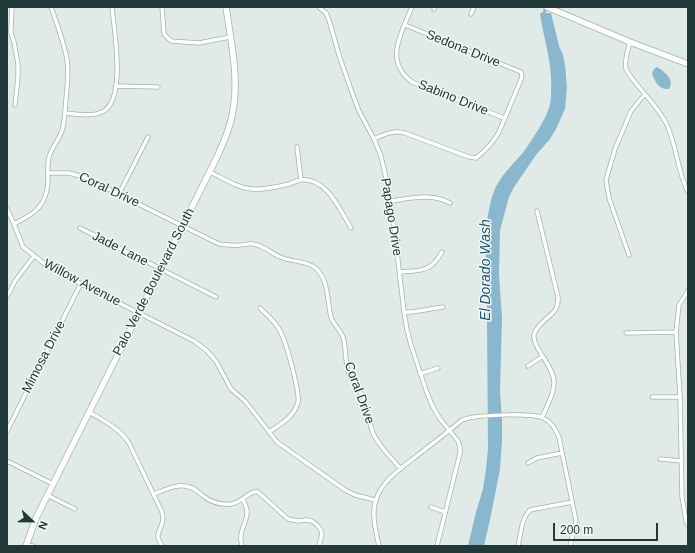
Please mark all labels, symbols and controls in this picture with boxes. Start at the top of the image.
street label: Sedona Drive [424,27,502,71]
street label: Sabino Drive [416,77,490,119]
street label: Coral Drive [76,169,142,211]
street label: Papago Drive [377,177,405,257]
street label: Palo Verde Boulevard South [110,206,198,358]
water label: El Dorado Wash [478,219,494,321]
street label: Jade Lane [89,228,151,270]
street label: Willow Avenue [41,256,123,310]
street label: Mimosa Drive [19,318,69,396]
street label: Coral Drive [341,360,377,426]
north arrow [12,501,52,541]
scale bar [555,515,660,541]
text: N [36,520,50,531]
text: 200 m [560,523,593,537]

